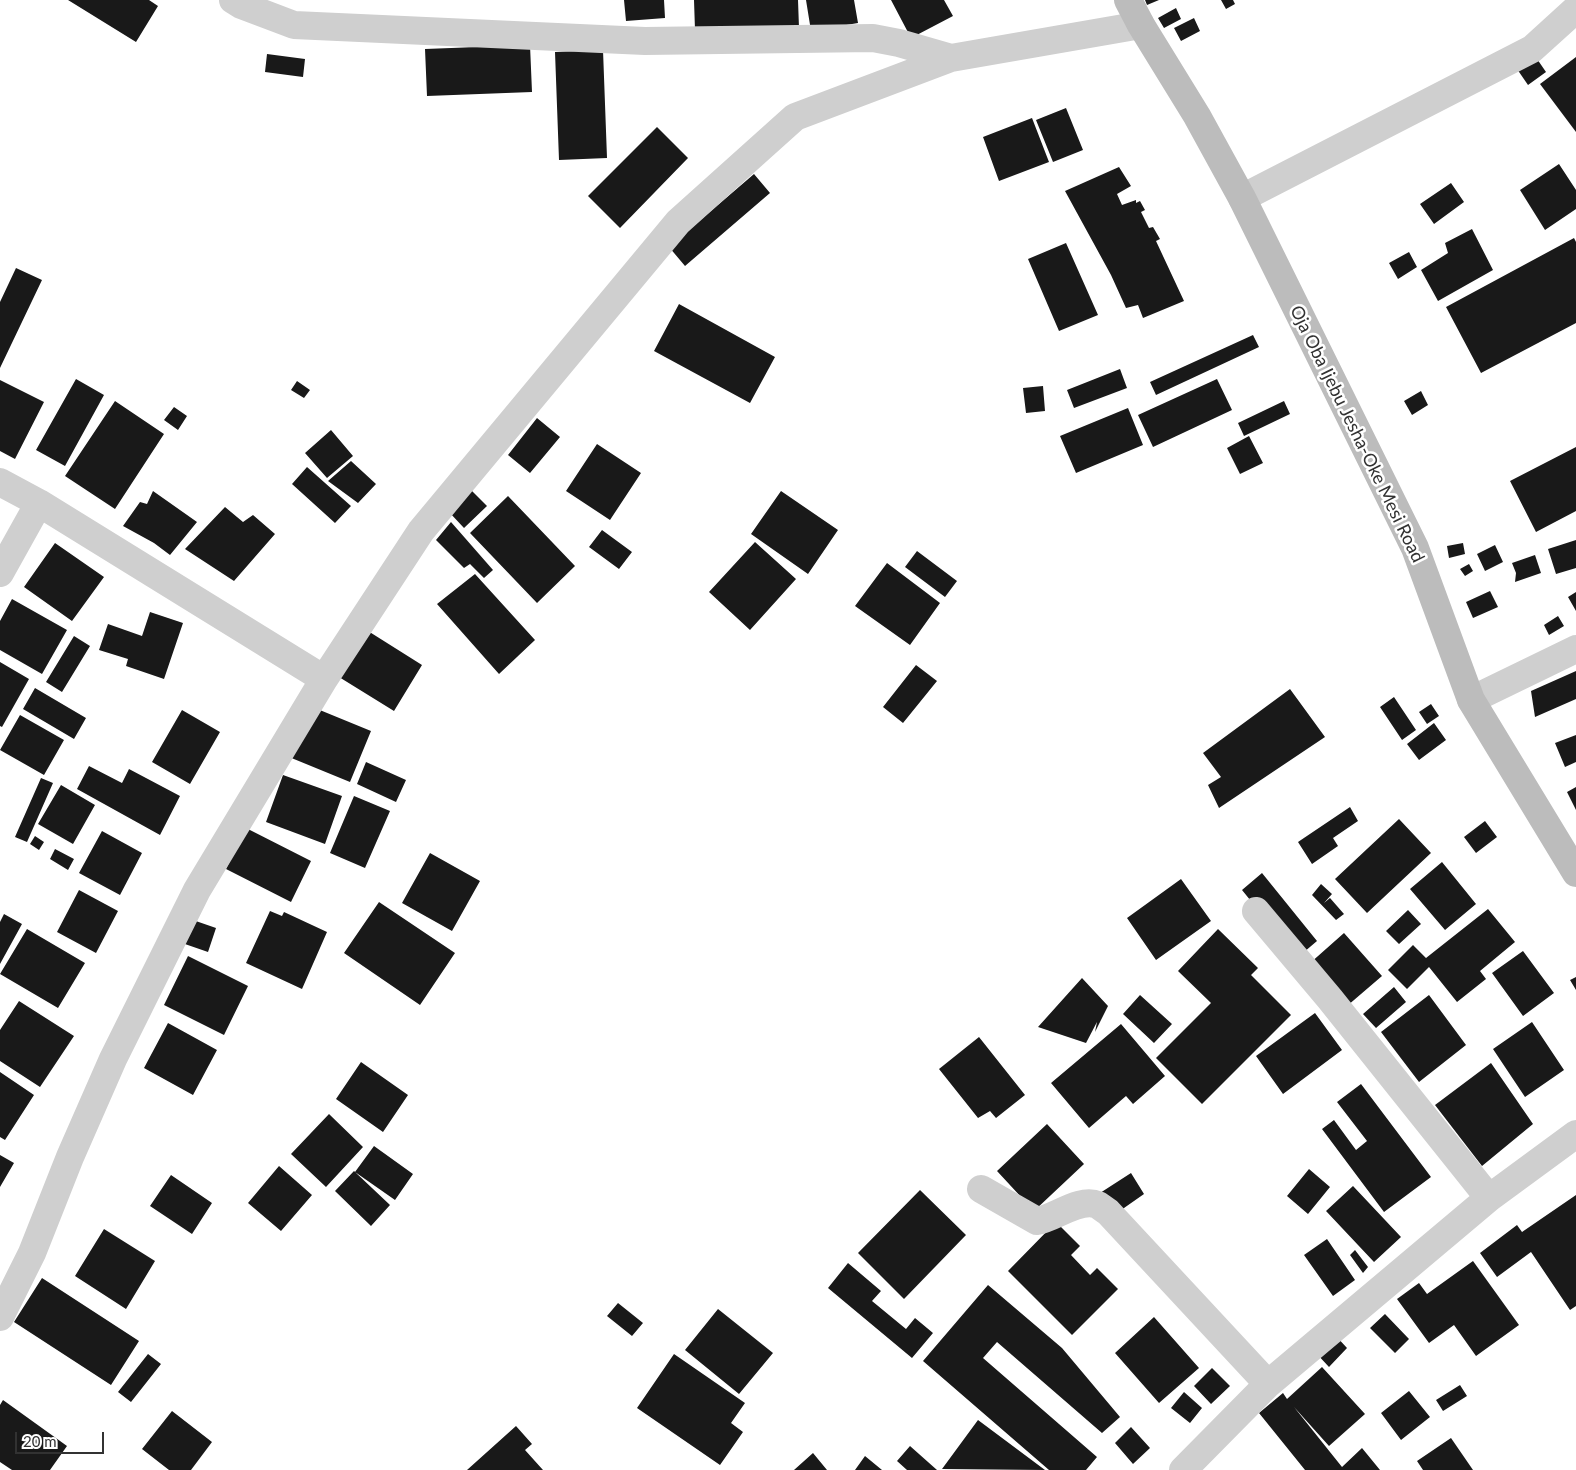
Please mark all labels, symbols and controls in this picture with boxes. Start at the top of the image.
street label: Oja Oba Ijebu Jesha-Oke Mesi Road [1285,302,1429,566]
scale bar [18,1422,106,1454]
text: 20 m [23,1432,57,1450]

